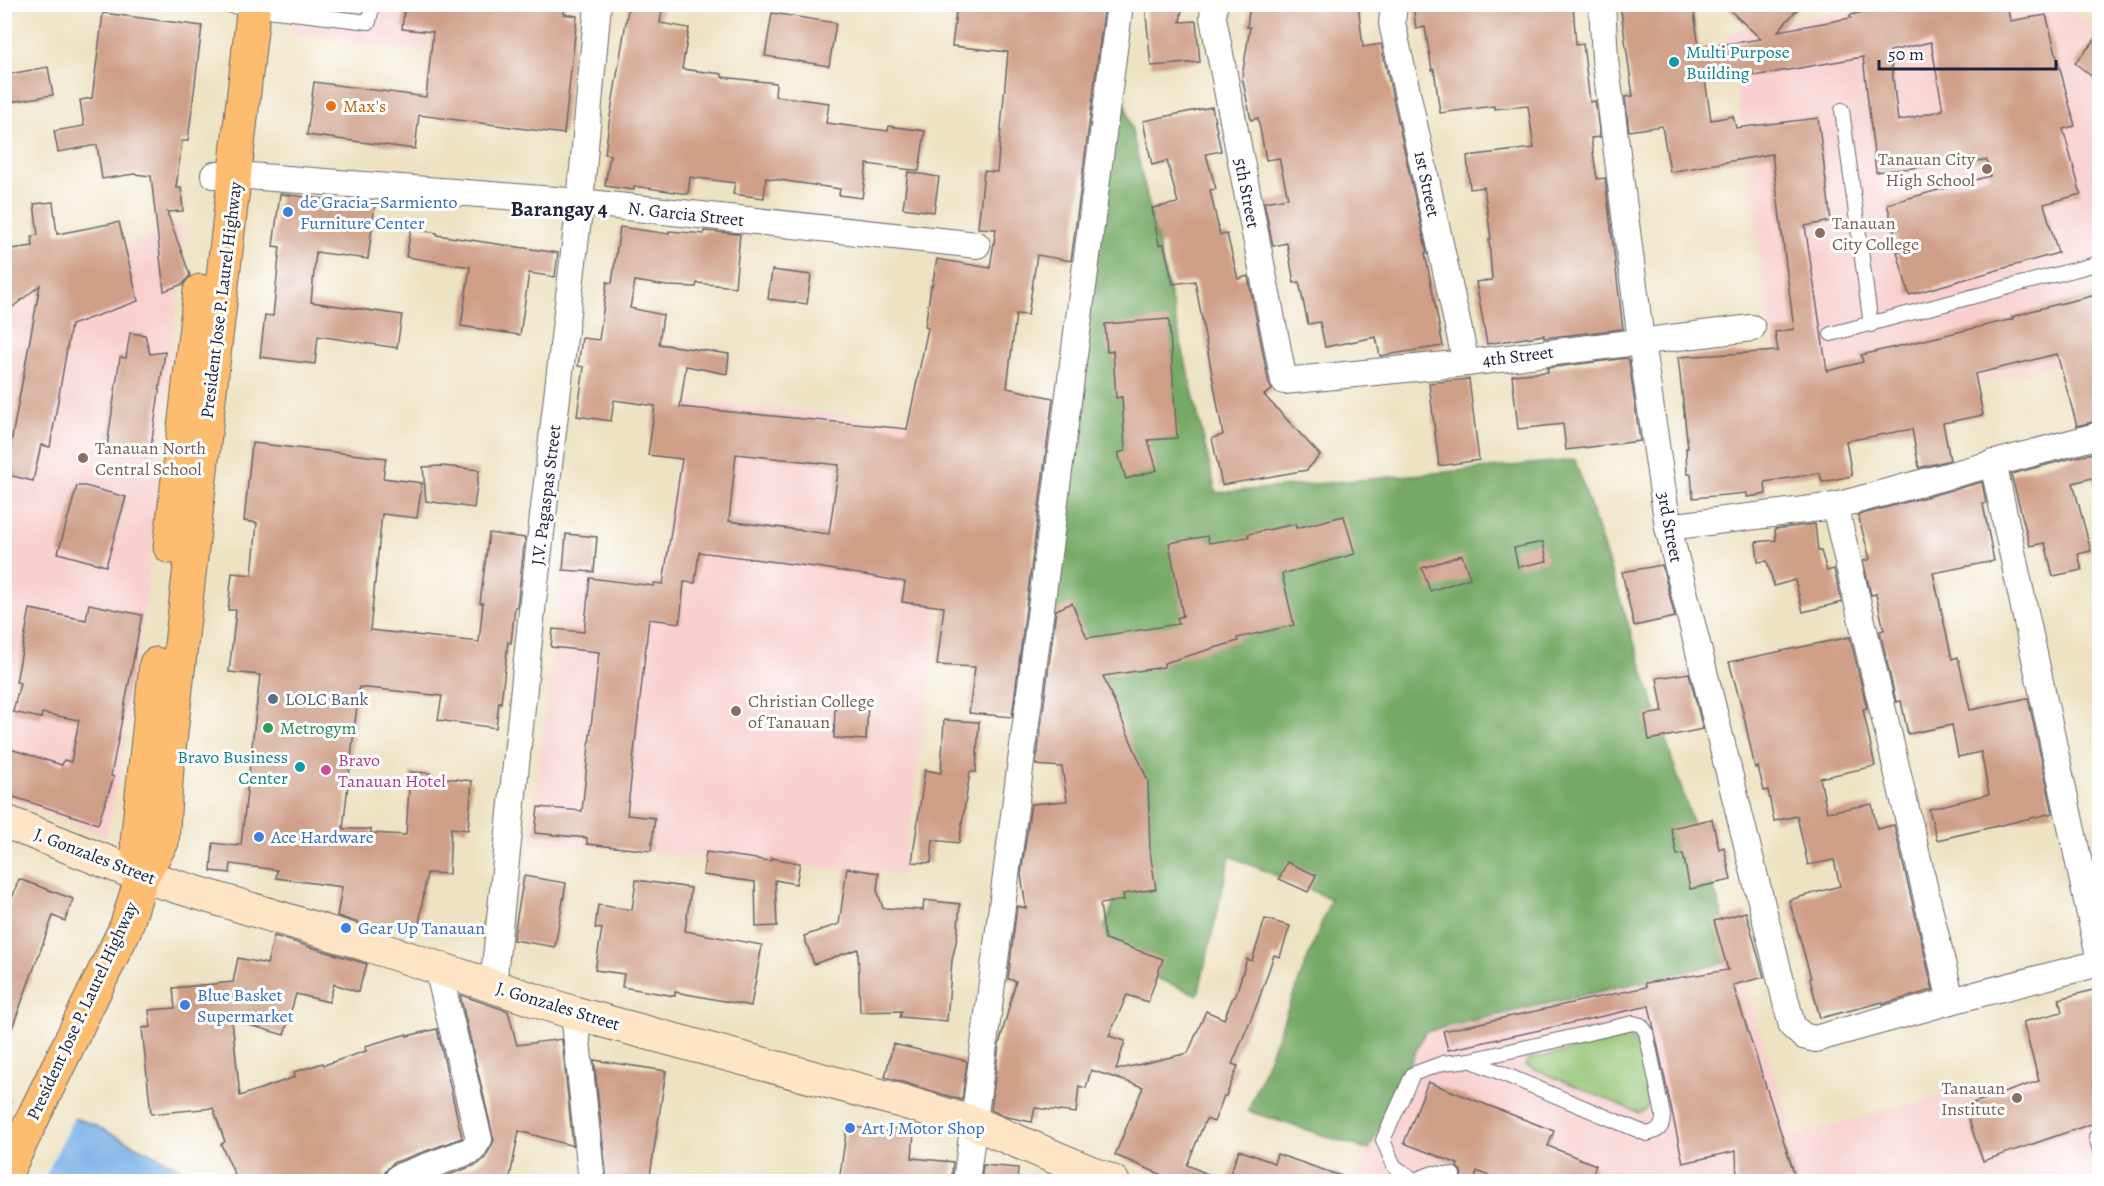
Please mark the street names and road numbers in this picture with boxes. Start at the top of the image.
street label: 1st Street [1408,149,1446,219]
street label: 5th Street [1228,156,1266,230]
street label: President Jose P. Laurel Highway [195,179,248,420]
street label: N. Garcia Street [627,196,745,232]
street label: 4th Street [1481,340,1555,372]
street label: J.V. Pagaspas Street [525,423,567,567]
street label: 3rd Street [1651,490,1689,565]
street label: J. Gonzales Street [31,822,159,890]
street label: President Jose P. Laurel Highway [21,897,144,1124]
street label: J. Gonzales Street [493,976,623,1036]

